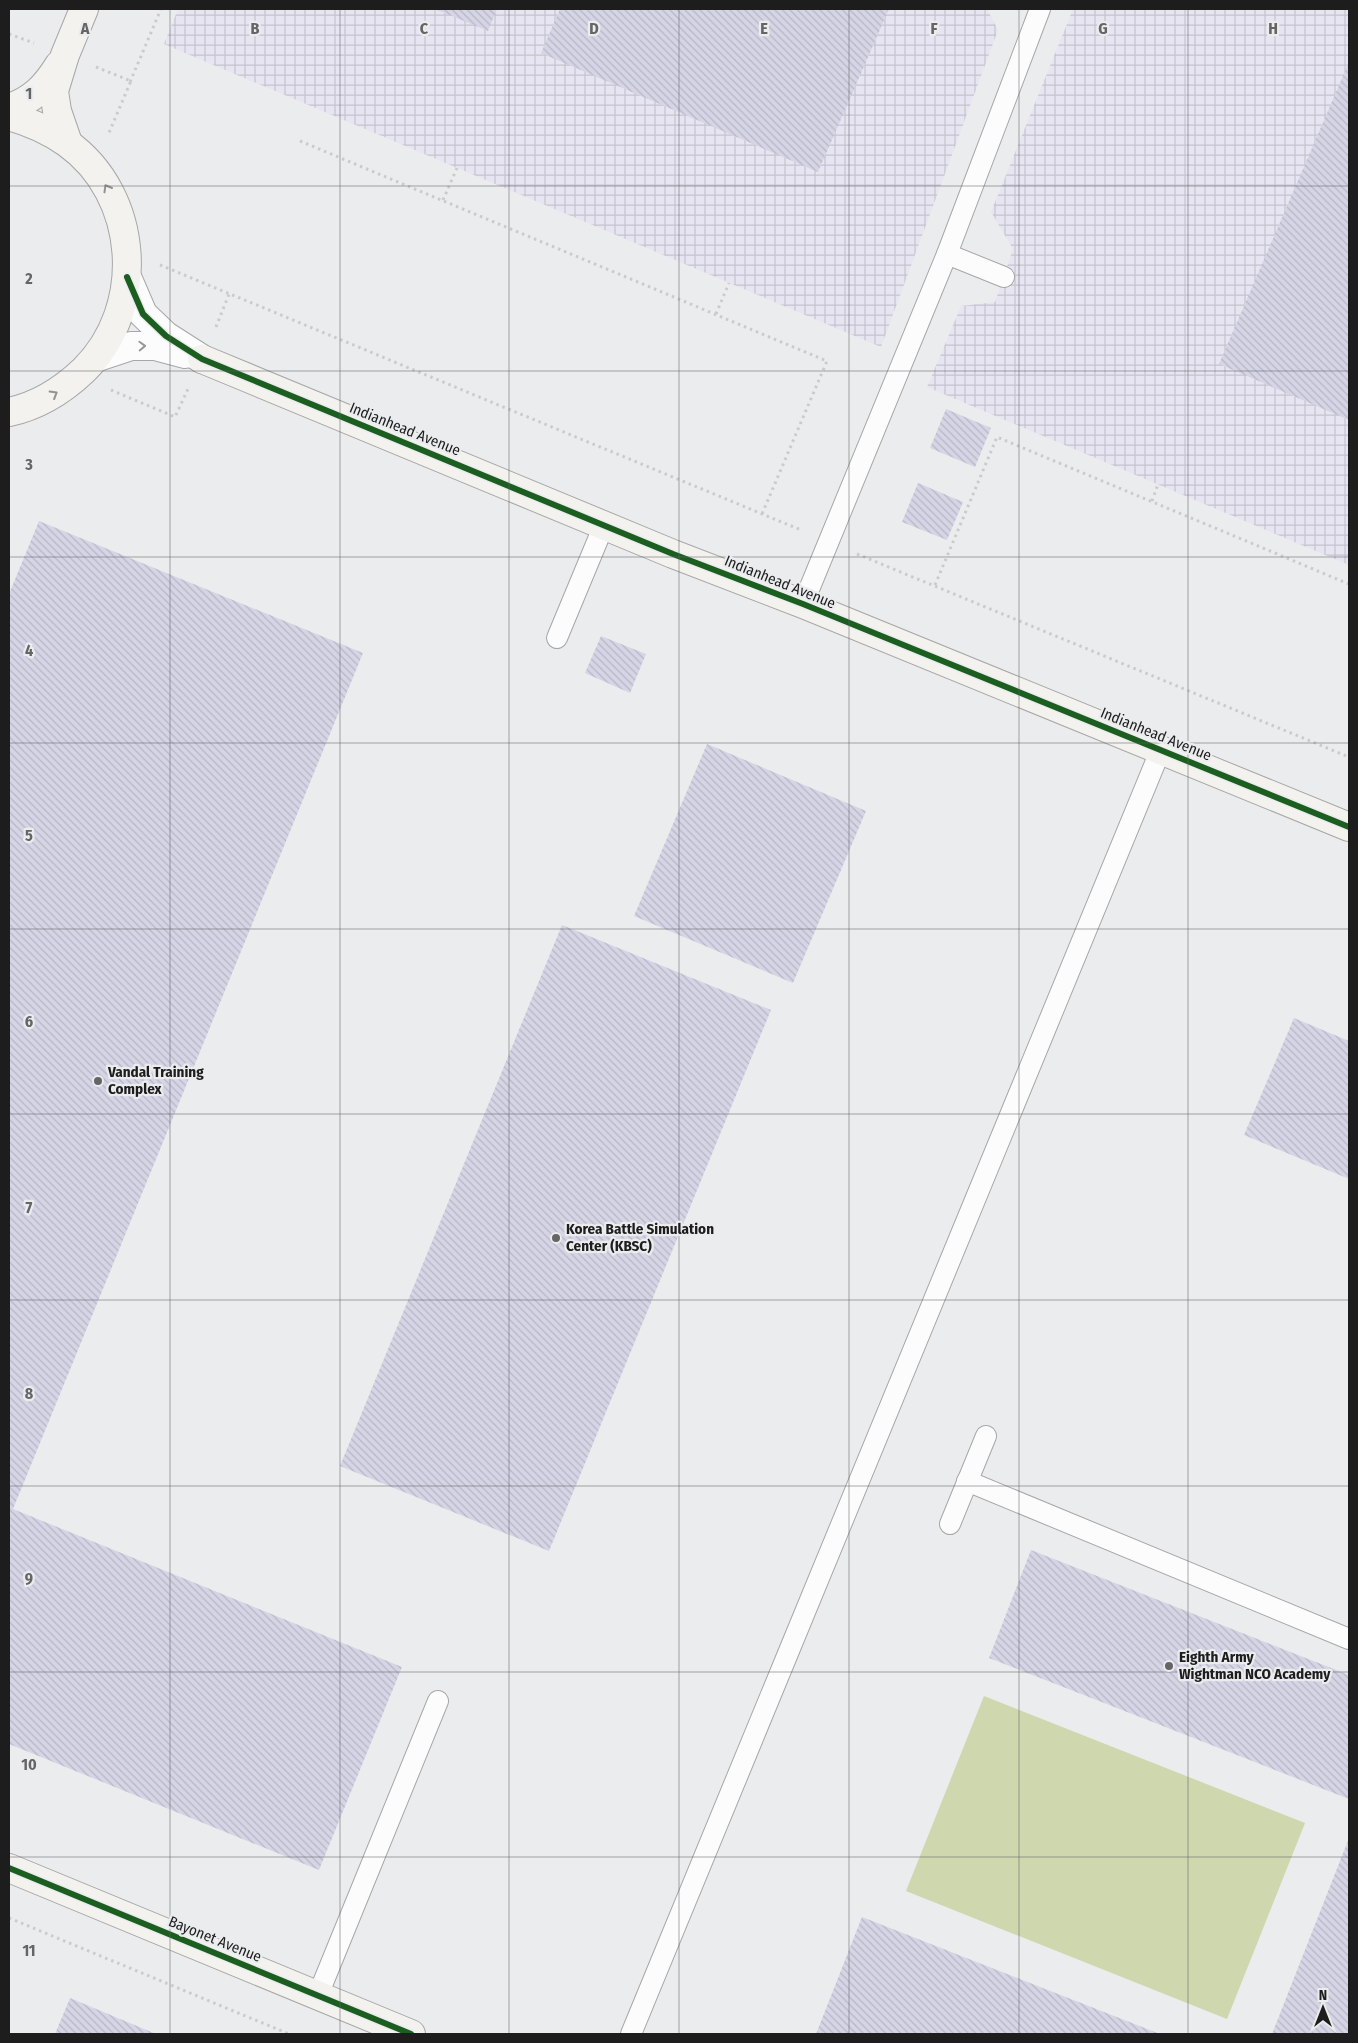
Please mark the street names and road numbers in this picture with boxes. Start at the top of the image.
street label: Indianhead Avenue [347,399,463,459]
street label: Indianhead Avenue [722,552,838,612]
street label: Indianhead Avenue [1098,704,1214,764]
street label: Bayonet Avenue [166,1912,264,1966]

